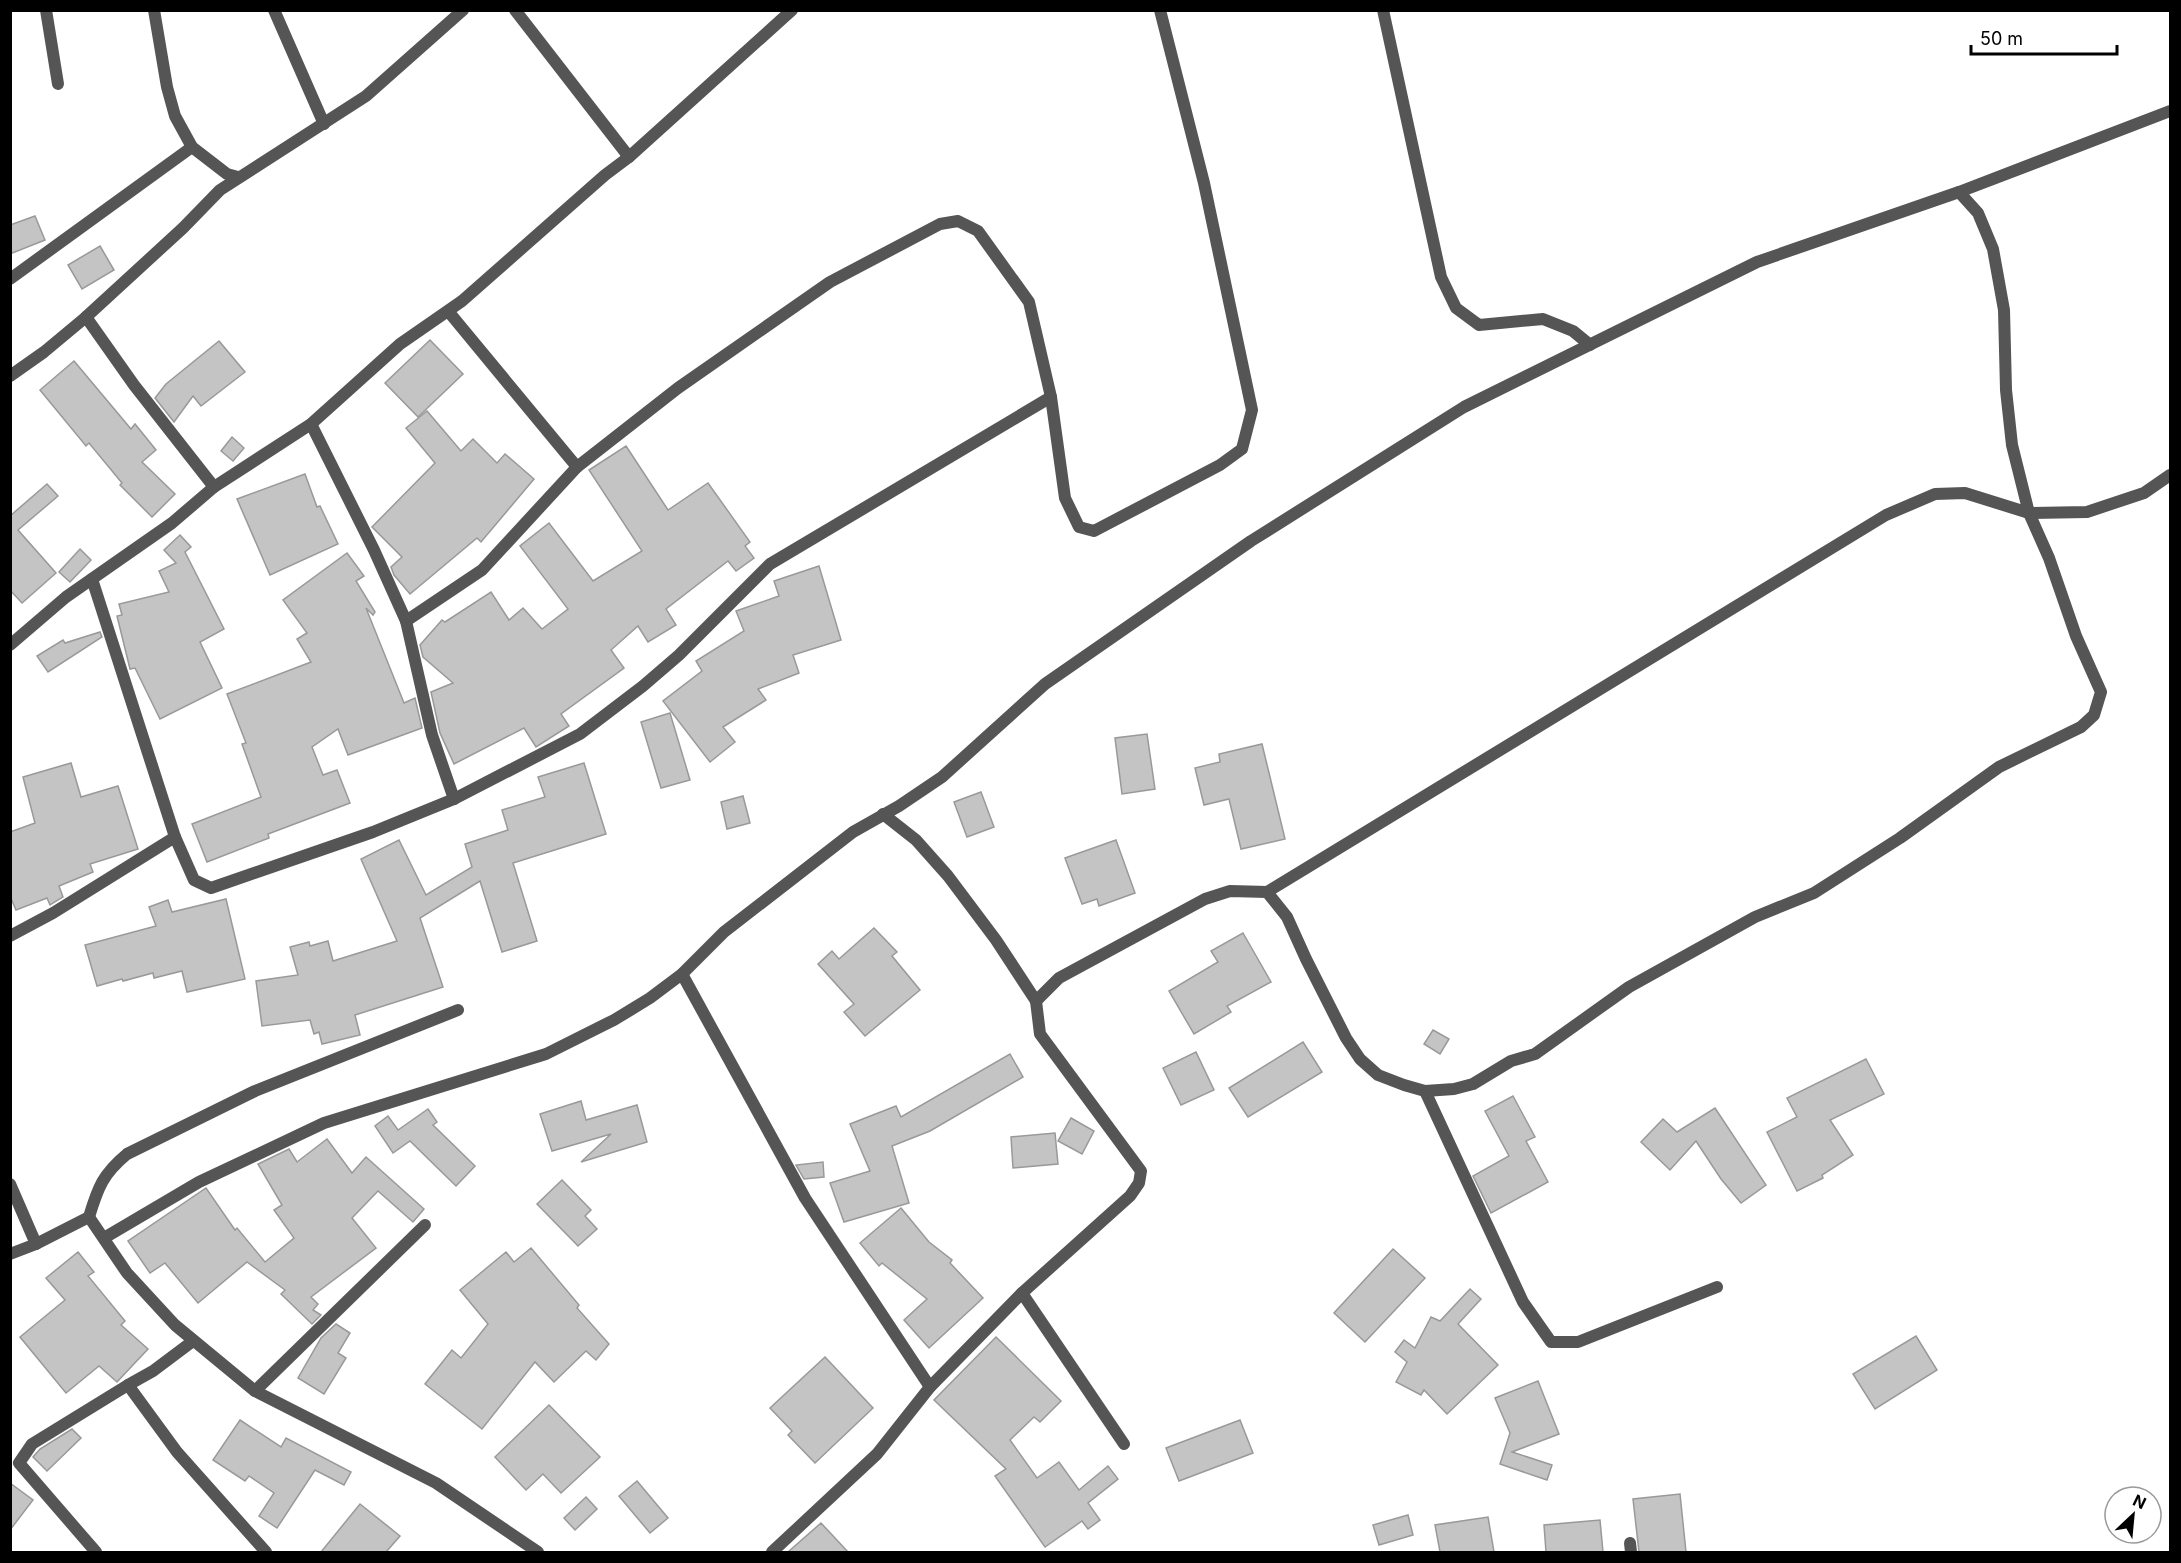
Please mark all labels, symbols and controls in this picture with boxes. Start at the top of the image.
scale bar [1971,18,2116,56]
text: 50 m [1980,28,2023,49]
north arrow [2103,1485,2163,1545]
text: N [2130,1490,2149,1513]

